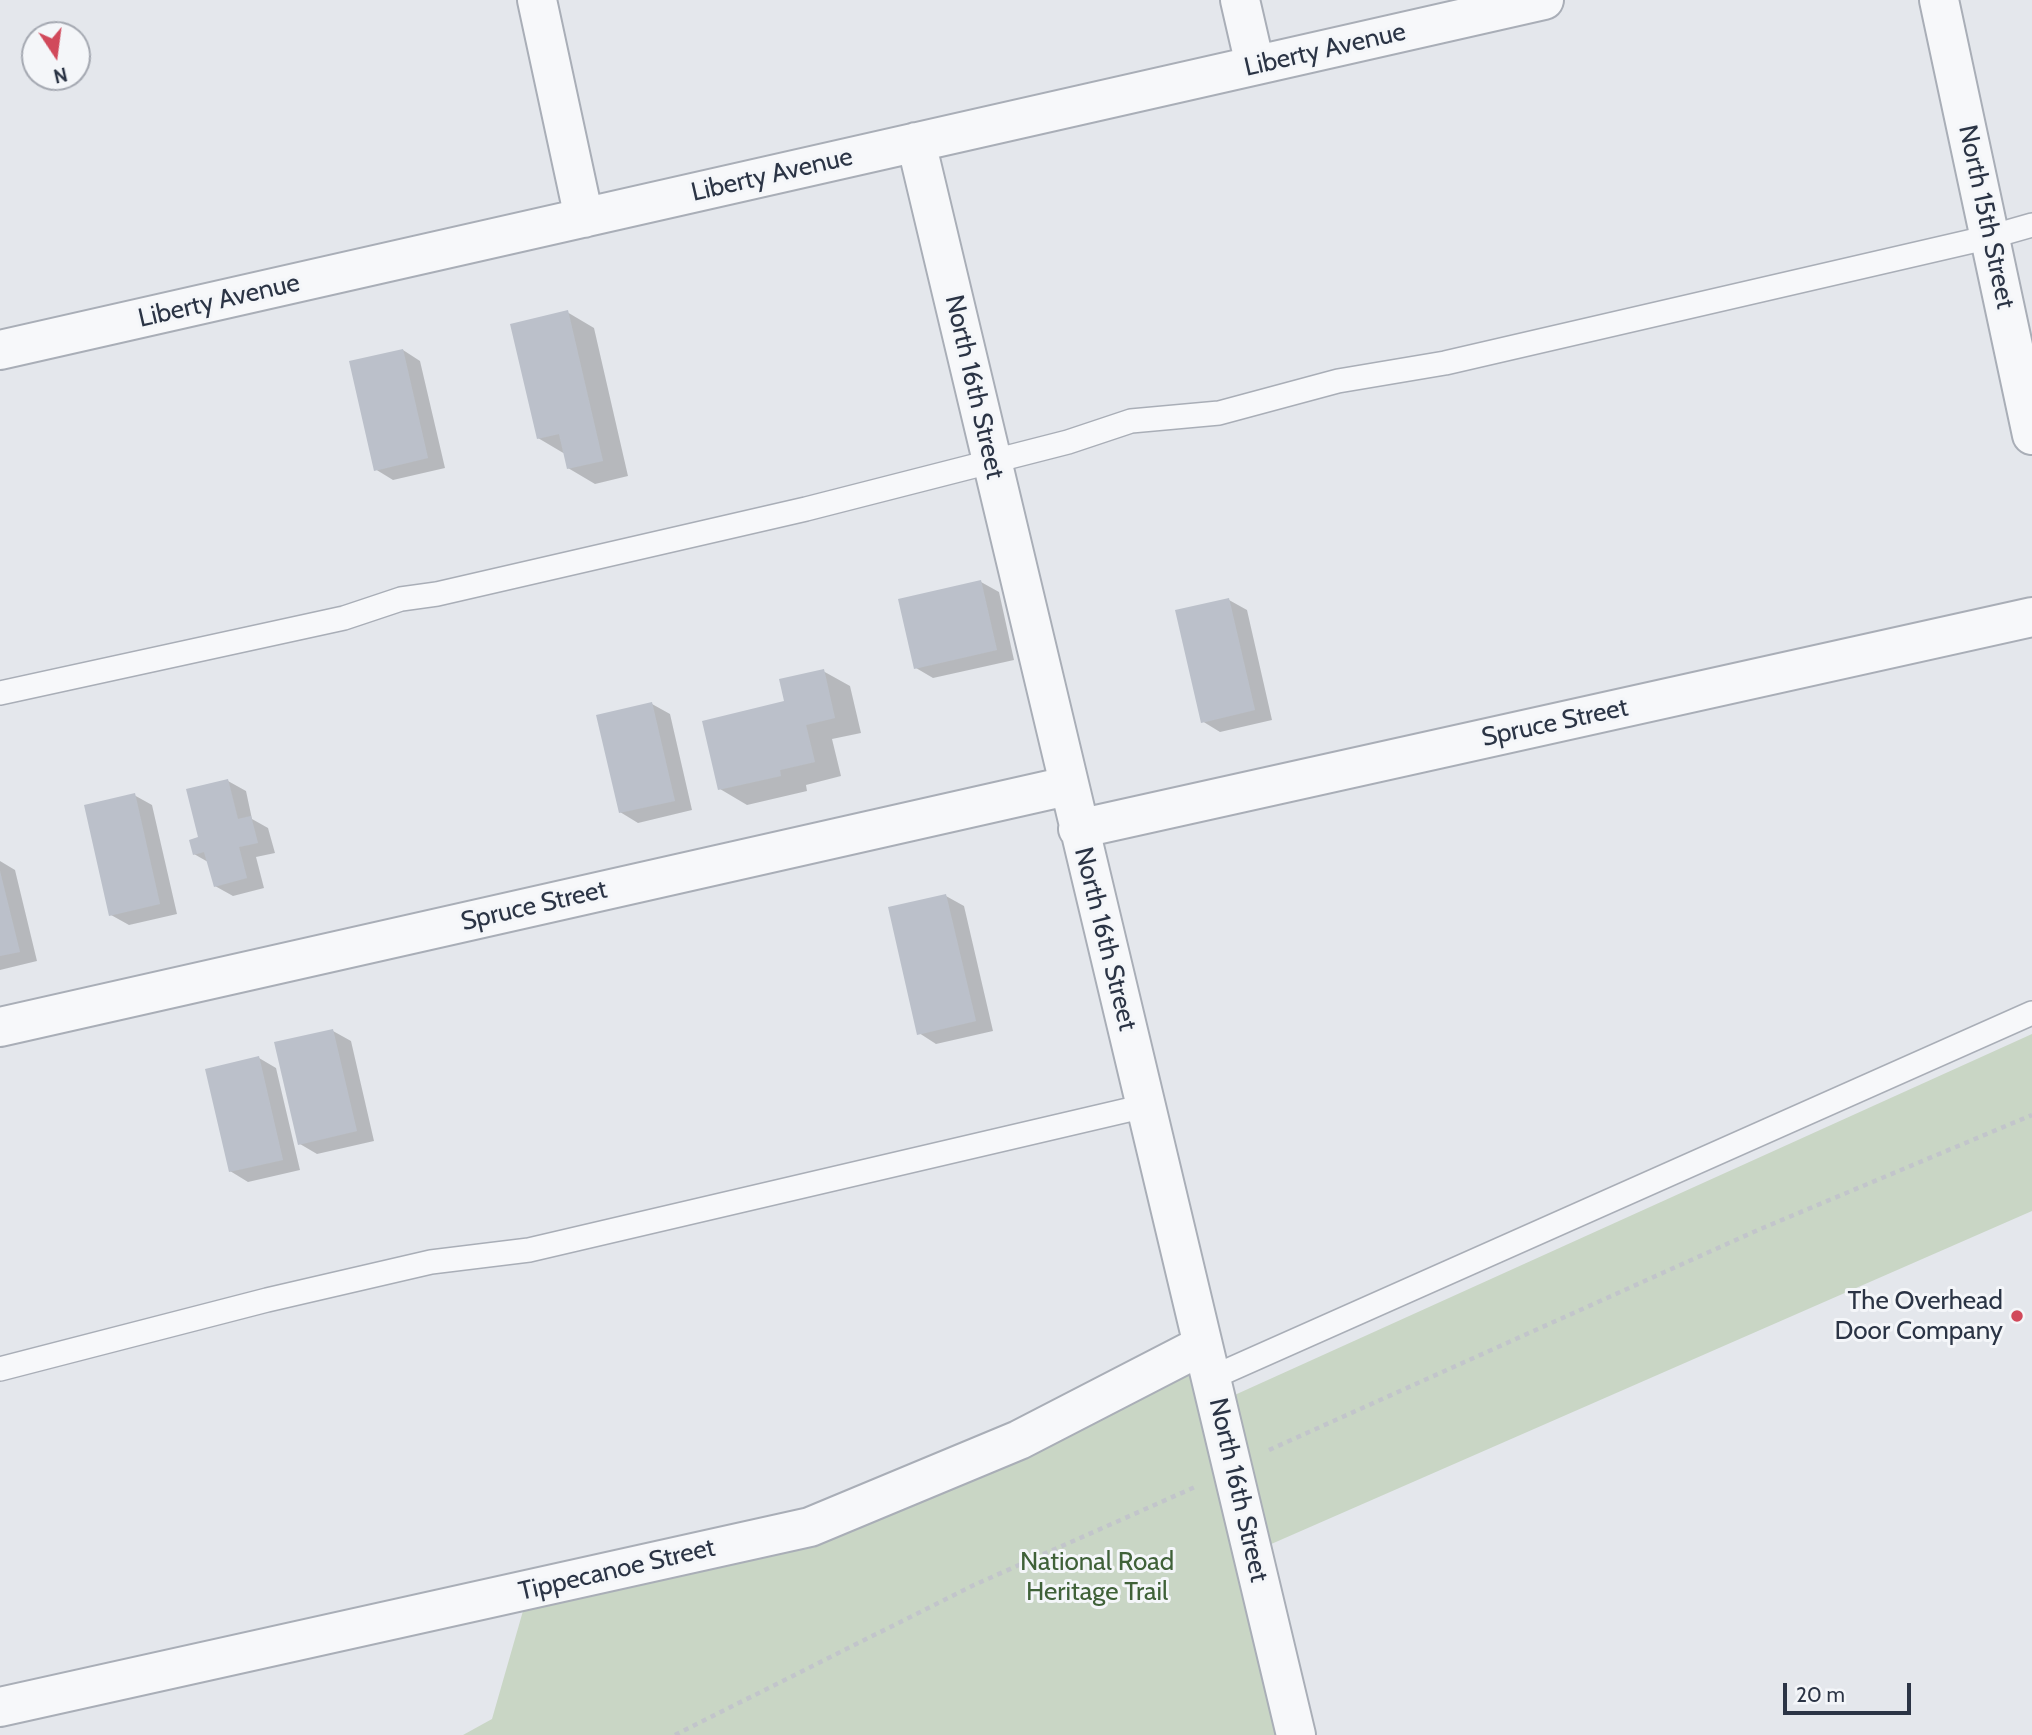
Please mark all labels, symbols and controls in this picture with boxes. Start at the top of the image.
street label: Liberty Avenue [1241,16,1409,84]
north arrow [21,21,91,91]
text: N [51,62,70,88]
street label: North 15th Street [1951,122,2021,312]
street label: Liberty Avenue [688,141,856,209]
street label: Liberty Avenue [135,267,303,335]
street label: North 16th Street [938,292,1010,482]
street label: Spruce Street [1479,692,1631,754]
street label: North 16th Street [1067,844,1143,1034]
street label: Spruce Street [458,874,610,938]
place label: The Overhead Door Company [1835,1285,2003,1346]
marker: The Overhead Door Company [2009,1308,2025,1324]
street label: North 16th Street [1202,1395,1274,1585]
street label: Tippecanoe Street [516,1532,718,1608]
park label: National Road Heritage Trail [1020,1546,1174,1608]
scale bar [1787,1668,1915,1712]
text: 20 m [1796,1682,1845,1707]

